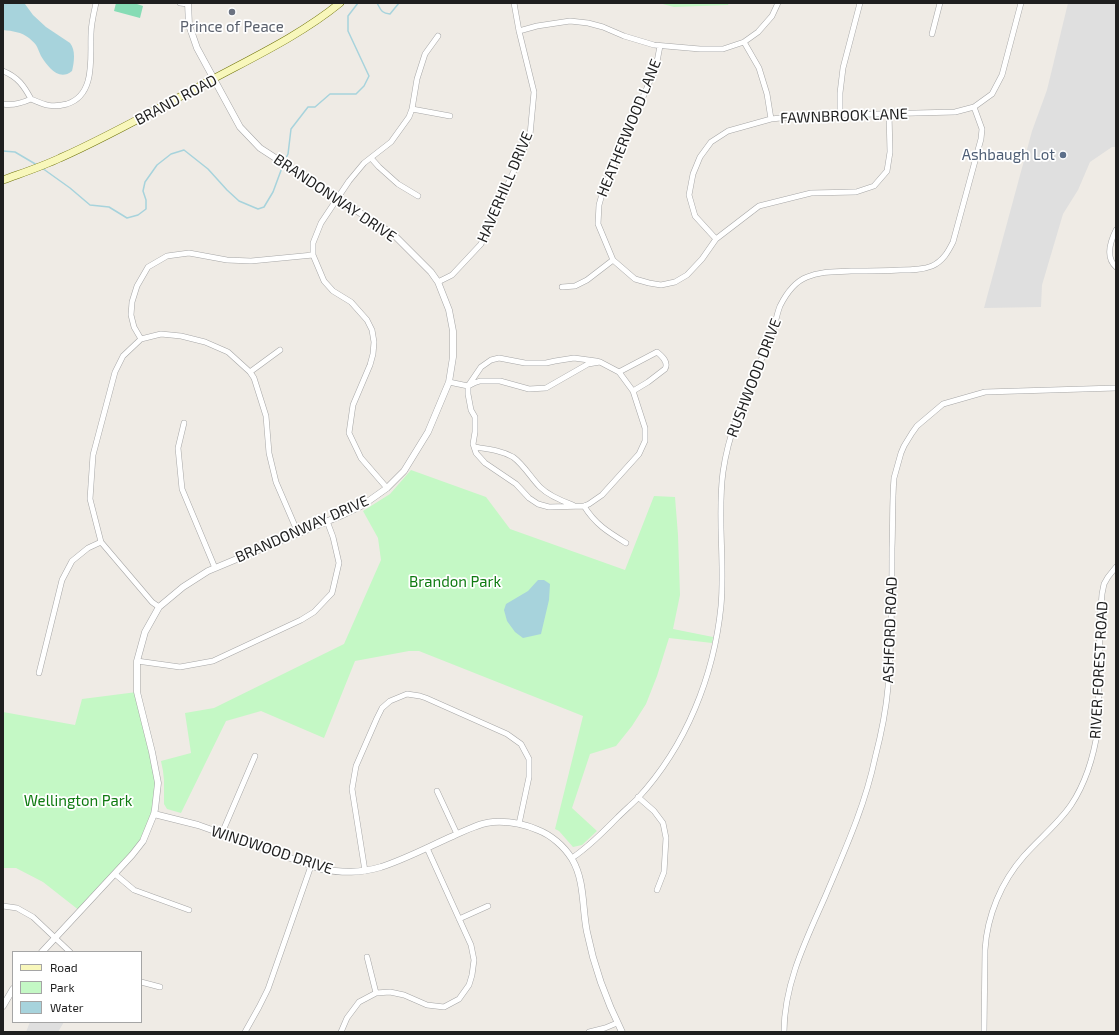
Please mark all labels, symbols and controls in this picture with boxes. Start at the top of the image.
marker: Prince of Peace [227,7,237,17]
place label: Prince of Peace [180,18,284,36]
street label: HEATHERWOOD LANE [593,57,665,199]
street label: BRAND ROAD [132,71,220,129]
street label: FAWNBROOK LANE [780,105,908,127]
street label: HAVERHILL DRIVE [473,129,537,245]
place label: Ashbaugh Lot [962,146,1055,164]
street label: BRANDONWAY DRIVE [270,150,400,246]
marker: Ashbaugh Lot [1058,150,1068,160]
street label: RUSHWOOD DRIVE [723,316,785,440]
street label: BRANDONWAY DRIVE [233,491,371,567]
park label: Brandon Park [409,573,501,591]
street label: ASHFORD ROAD [879,576,901,684]
street label: RIVER FOREST ROAD [1086,601,1112,739]
park label: Wellington Park [24,792,132,810]
street label: WINDWOOD DRIVE [209,822,335,878]
legend [12,951,142,1023]
text: Road [50,960,78,974]
text: Park [50,980,75,994]
text: Water [50,1000,84,1014]

